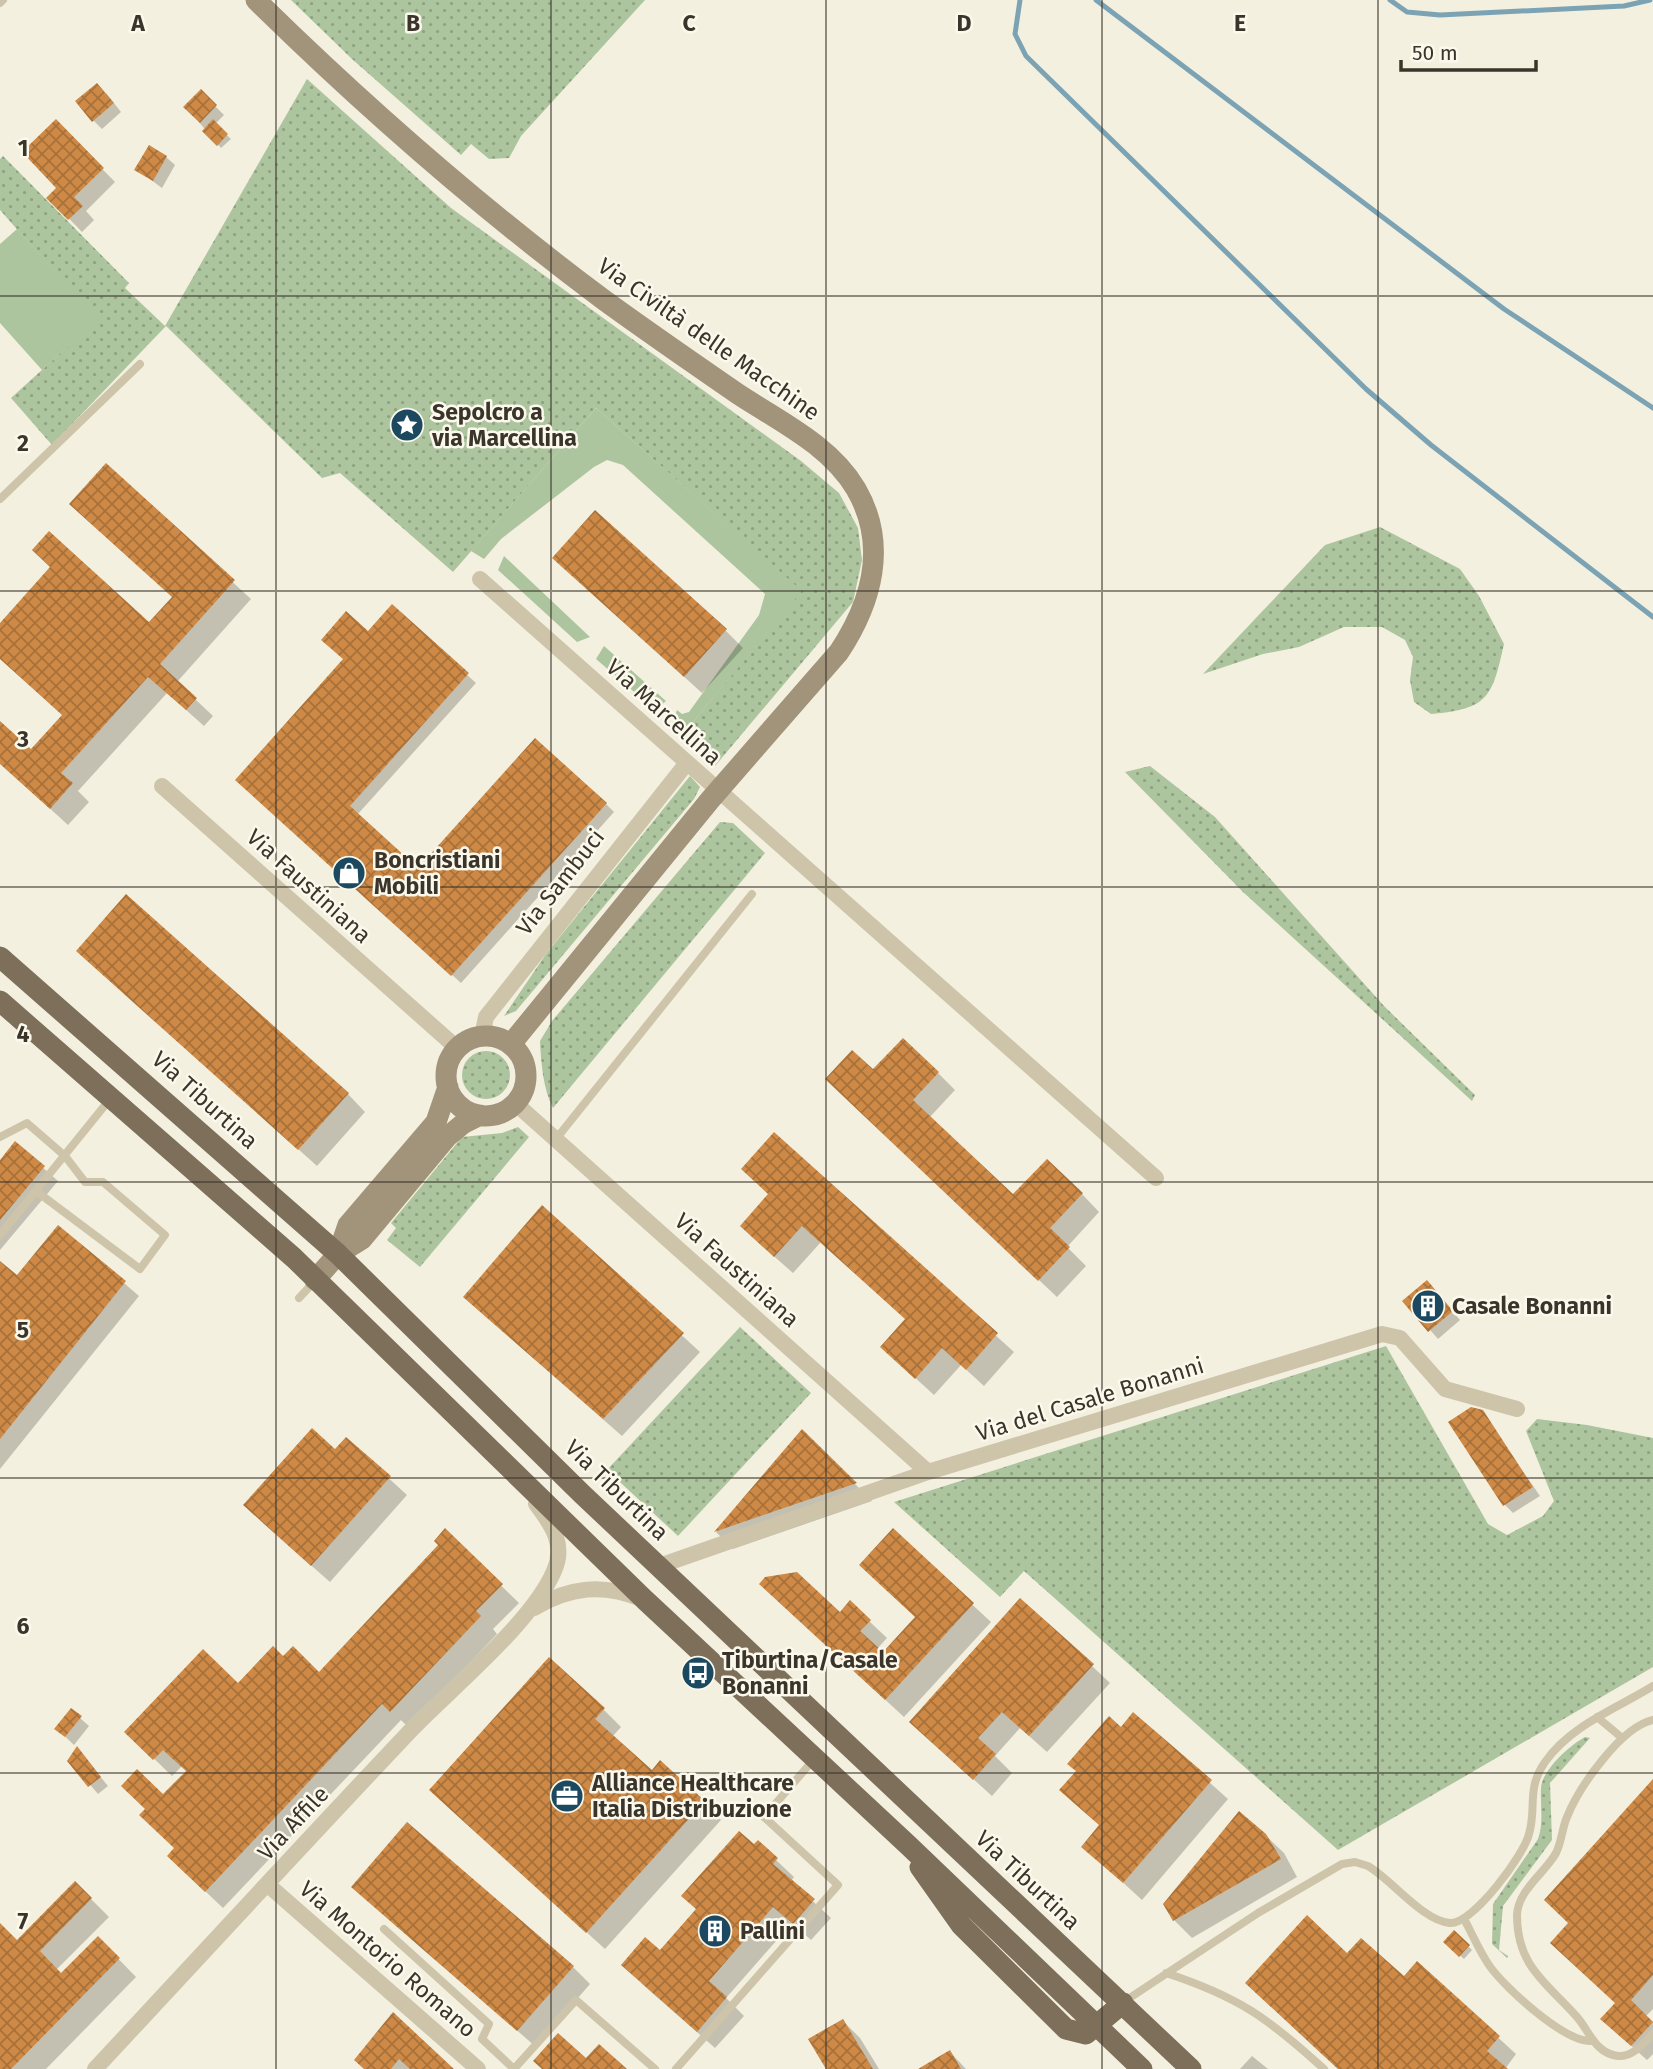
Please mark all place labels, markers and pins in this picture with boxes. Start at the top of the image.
place label: Sepolcro a via Marcellina [431,398,577,452]
place icon: Sepolcro a via Marcellina [388,406,426,444]
place label: Boncristiani Mobili [374,846,500,900]
shop icon: Boncristiani Mobili [330,854,368,892]
building icon: Casale Bonanni [1409,1287,1447,1325]
place label: Casale Bonanni [1452,1292,1612,1320]
place label: Tiburtina/Casale Bonanni [722,1646,898,1700]
bus stop icon: Tiburtina/Casale Bonanni [679,1654,717,1692]
place label: Alliance Healthcare Italia Distribuzione [591,1769,794,1823]
office icon: Alliance Healthcare Italia Distribuzione [548,1777,586,1815]
building icon: Pallini [696,1912,734,1950]
place label: Pallini [740,1917,805,1945]

